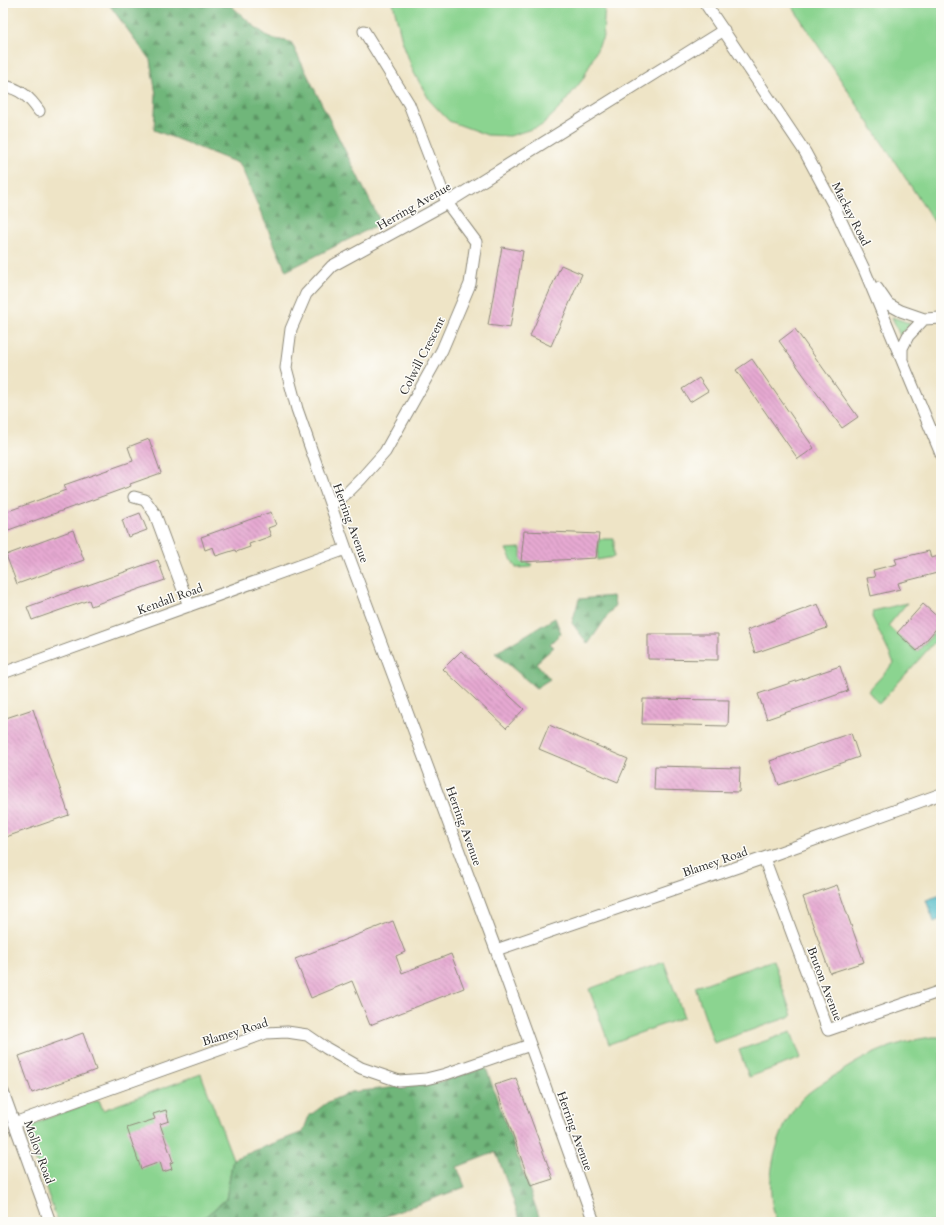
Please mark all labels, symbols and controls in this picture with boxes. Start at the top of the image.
street label: Herring Avenue [374,178,454,234]
street label: Mackay Road [828,179,874,249]
street label: Colwill Crescent [395,314,449,398]
street label: Herring Avenue [329,481,373,565]
street label: Kendall Road [135,580,205,618]
street label: Herring Avenue [442,784,486,868]
street label: Blamey Road [680,843,750,881]
street label: Bruton Avenue [803,945,847,1023]
street label: Blamey Road [200,1014,270,1050]
street label: Herring Avenue [553,1089,597,1173]
street label: Molloy Road [20,1118,58,1186]

